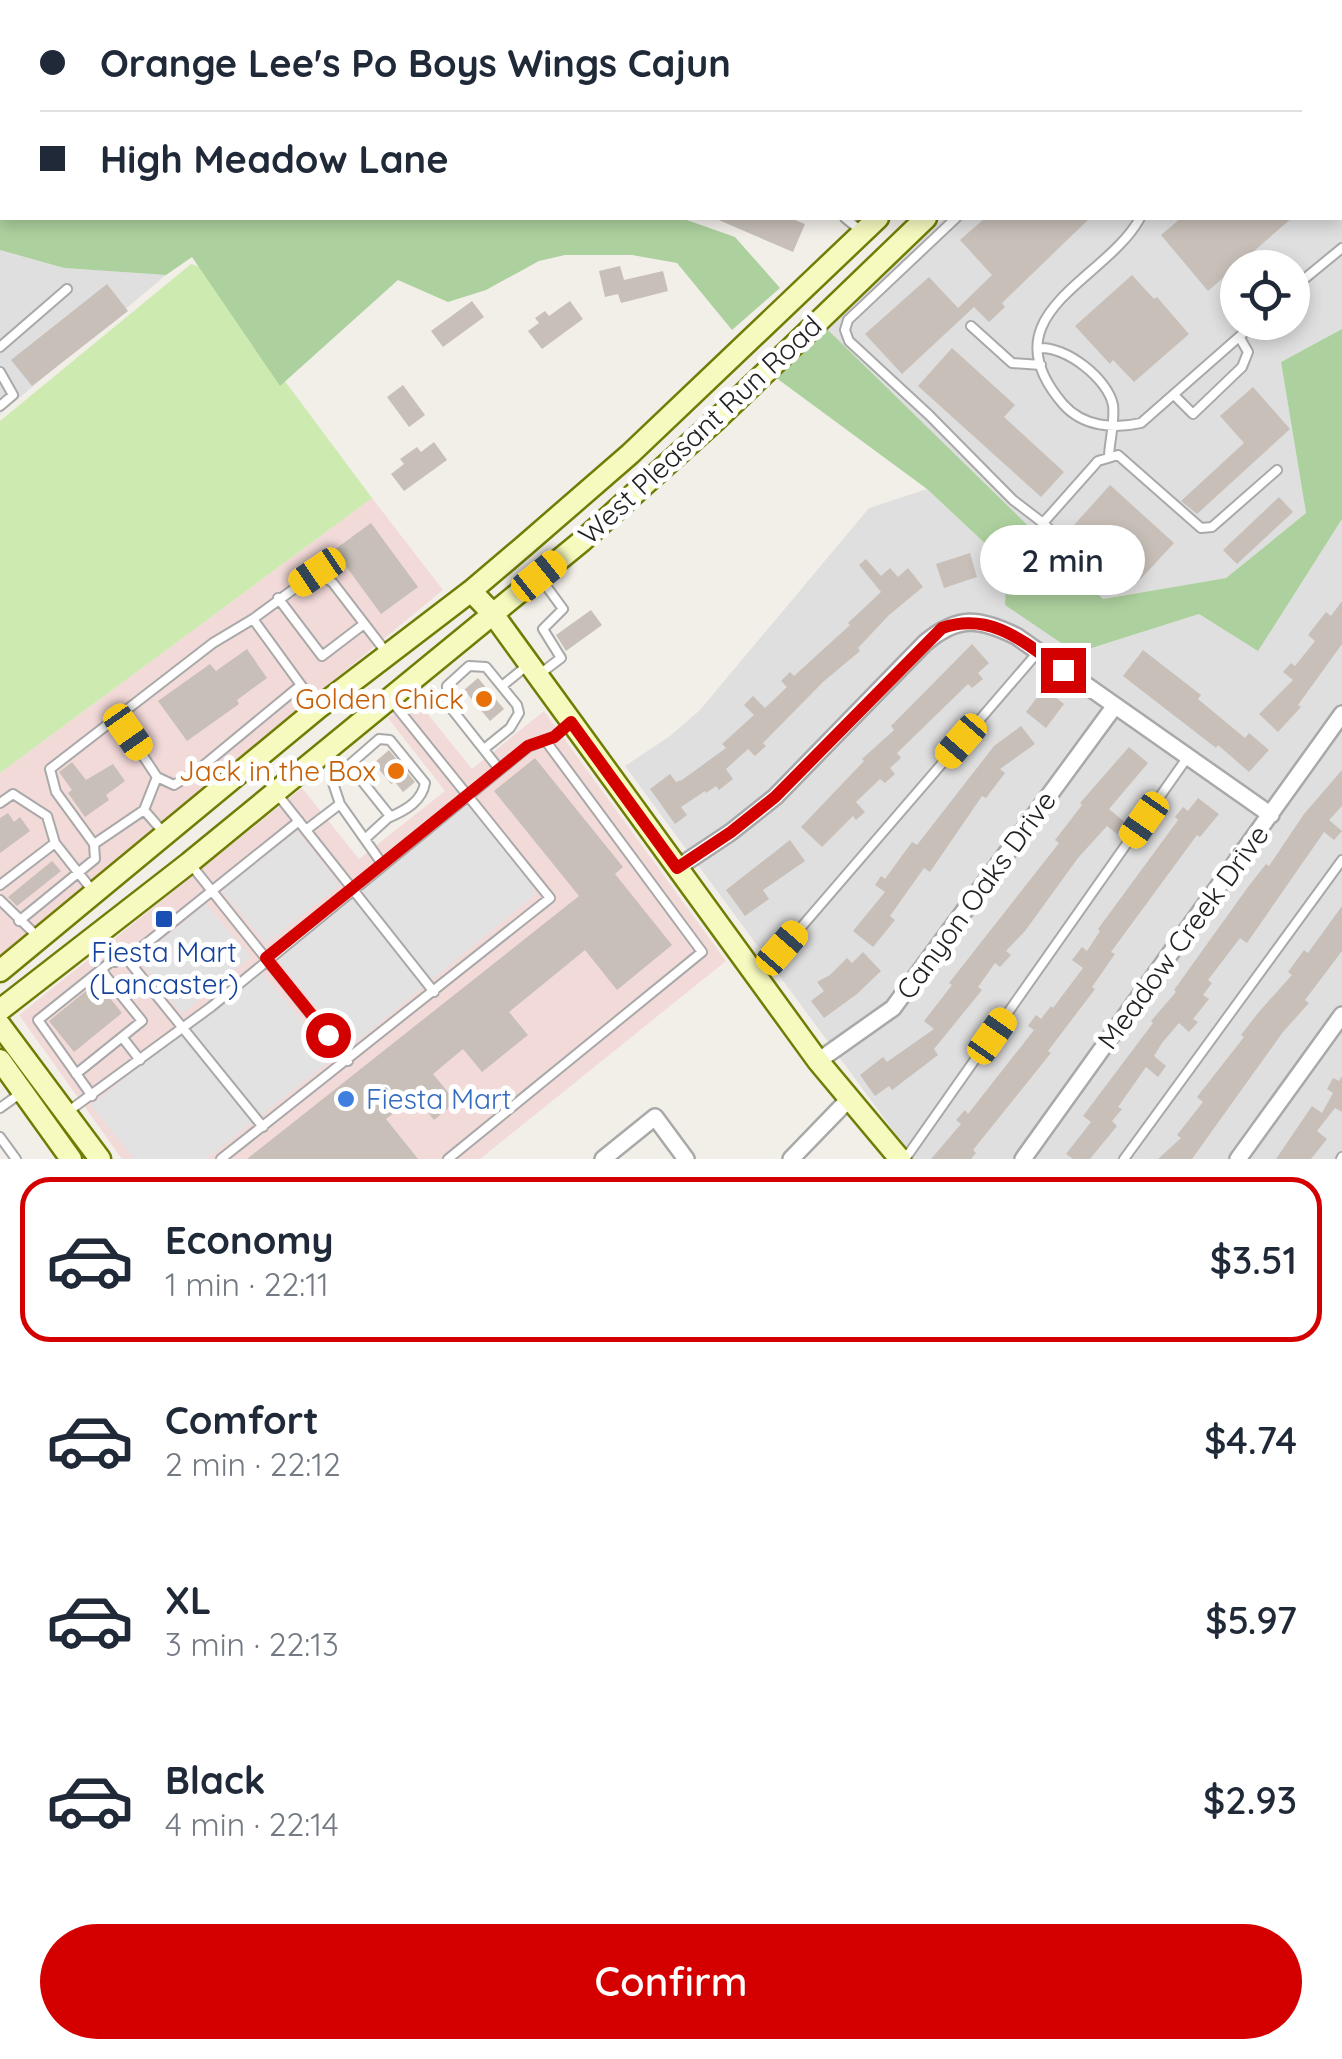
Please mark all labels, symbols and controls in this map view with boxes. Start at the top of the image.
text: Orange Lee's Po Boys Wings Cajun [100,39,731,87]
text: High Meadow Lane [100,135,449,183]
map controls [1220,250,1310,340]
button: locate [1220,250,1310,340]
street label: West Pleasant Run Road [571,308,829,551]
callout: 2 min [980,525,1146,595]
text: 2 min [1021,540,1104,580]
car [284,543,350,601]
car [506,545,572,607]
route end [1041,648,1086,693]
place label: Golden Chick [295,681,464,716]
marker: Golden Chick [473,688,495,710]
car [99,699,157,765]
car [930,709,992,773]
place label: Jack in the Box [179,753,376,788]
marker: Jack in the Box [385,760,407,782]
street label: Canyon Oaks Drive [888,784,1063,1006]
car [1115,787,1173,853]
street label: Meadow Creek Drive [1089,818,1276,1056]
marker: Fiesta Mart (Lancaster) [153,908,175,930]
car [751,916,813,980]
place label: Fiesta Mart (Lancaster) [89,934,239,1001]
car [963,1003,1021,1069]
route start [306,1013,351,1058]
place label: Fiesta Mart [366,1081,511,1116]
marker: Fiesta Mart [335,1088,357,1110]
icon: car [45,1215,135,1305]
text: Economy [165,1216,334,1264]
text: $3.51 [1210,1236,1297,1284]
text: 1 min · 22:11 [165,1264,329,1304]
icon: car [45,1395,135,1485]
text: Comfort [165,1396,319,1444]
text: $4.74 [1204,1416,1297,1464]
text: 2 min · 22:12 [165,1444,341,1484]
icon: car [45,1575,135,1665]
text: XL [165,1576,211,1624]
text: $5.97 [1205,1596,1297,1644]
text: 3 min · 22:13 [165,1624,339,1664]
icon: car [45,1755,135,1845]
text: Black [165,1756,265,1804]
text: $2.93 [1203,1776,1297,1824]
text: 4 min · 22:14 [165,1804,339,1844]
button: Confirm [40,1924,1302,2039]

